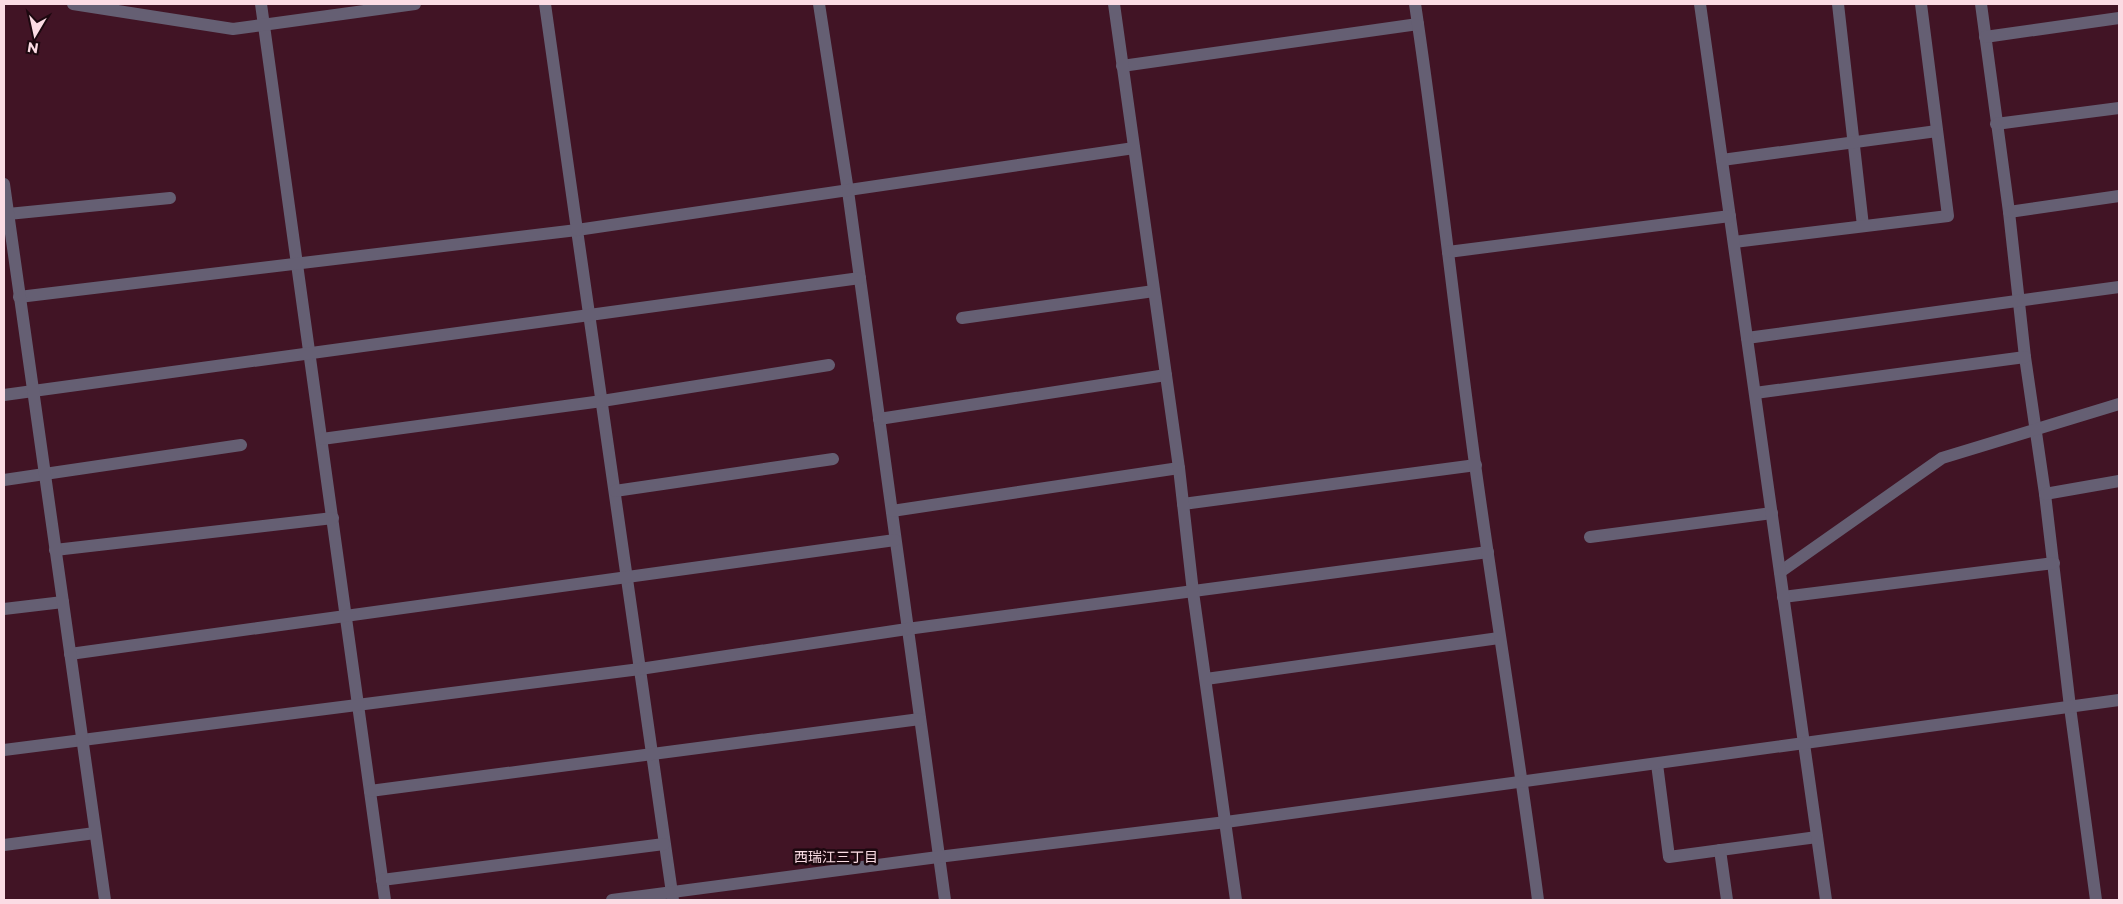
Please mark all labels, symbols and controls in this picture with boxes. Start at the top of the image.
north arrow [10,10,60,60]
text: N [26,38,40,58]
district label: 西瑞江三丁目 [794,848,878,866]

